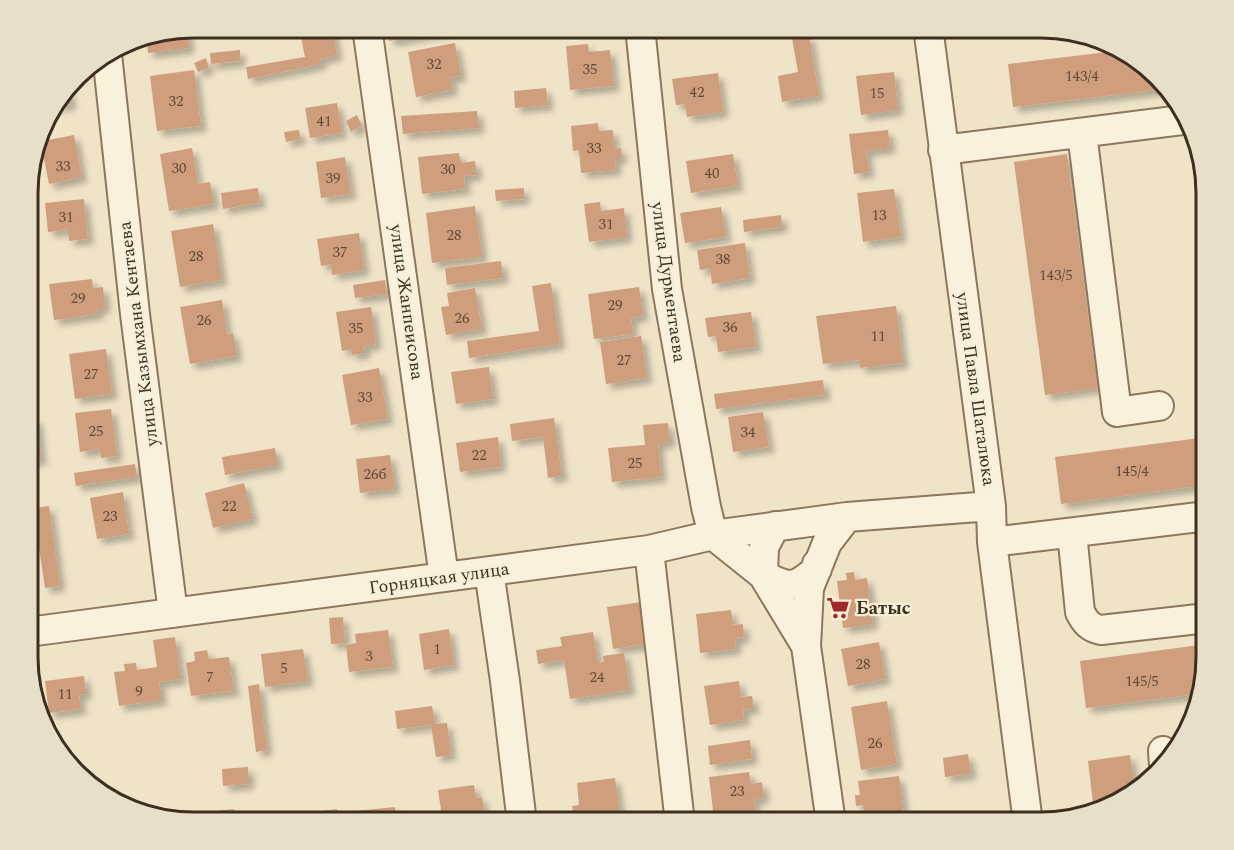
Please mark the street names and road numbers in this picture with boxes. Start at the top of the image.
street label: улица Дурментаева [644,199,693,364]
street label: улица Казымхана Кентаева [111,220,166,449]
street label: улица Жанпеисова [382,221,431,382]
street label: улица Павла Шаталюка [948,290,1002,488]
street label: Горняцкая улица [367,555,511,602]

